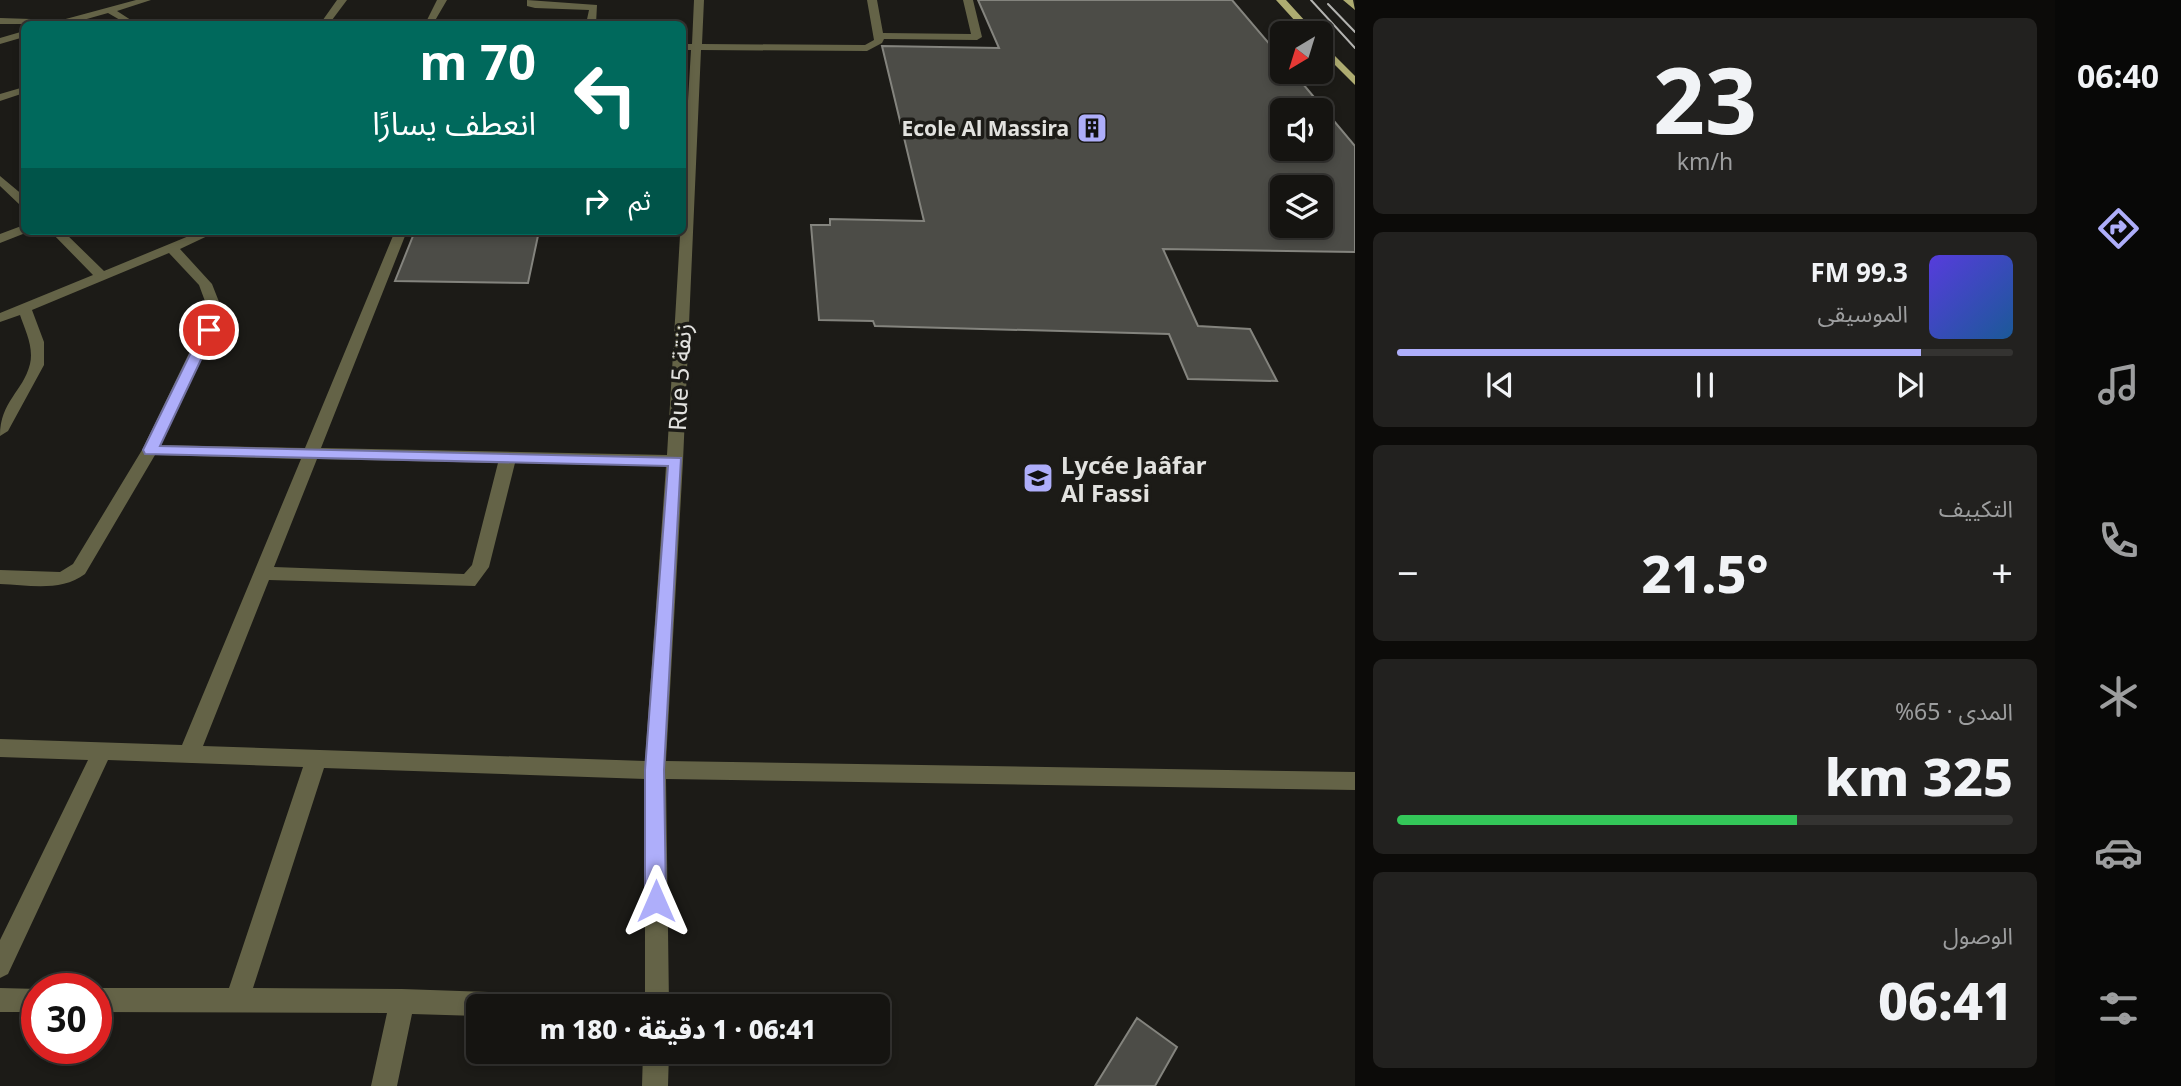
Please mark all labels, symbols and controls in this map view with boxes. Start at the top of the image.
north arrow [1270,21,1334,84]
map controls [1270,21,1333,238]
text: 70 m [419,28,536,94]
text: 23 [1653,37,1757,161]
icon: left [560,49,651,140]
text: 06:40 [2077,54,2159,97]
button: sound [1270,98,1333,161]
text: انعطف يسارًا [372,101,536,144]
building icon: Ecole Al Massira [1075,111,1109,145]
place label: Ecole Al Massira [901,114,1069,142]
text: km/h [1677,145,1733,177]
button: layers [1270,175,1333,238]
icon: right [577,182,615,220]
text: ثم [629,182,651,218]
icon: directions [2094,204,2143,253]
text: 99.3 FM [1811,254,1908,290]
text: الموسيقى [1817,297,1908,329]
pin [179,300,239,360]
icon: arrive [190,311,228,349]
street label: Rue 5 زنقة [660,322,698,432]
icon: music [2094,360,2143,409]
icon: previous [1481,366,1519,404]
icon: pause [1686,366,1724,404]
icon: next [1891,366,1929,404]
place label: Lycée Jaâfar Al Fassi [1061,448,1207,509]
school or university icon: Lycée Jaâfar Al Fassi [1021,461,1055,495]
text: التكييف [1939,492,2013,524]
icon: phone [2094,516,2143,565]
text: 21.5° [1642,537,1768,608]
text: − [1397,546,1419,598]
text: + [1991,546,2013,598]
icon: climate [2094,672,2143,721]
text: المدى · 65% [1895,695,2013,727]
text: 325 km [1825,740,2013,811]
icon: car [2094,828,2143,877]
position arrow [619,864,693,938]
text: الوصول [1943,919,2013,951]
text: 06:41 [1878,964,2013,1035]
speed limit sign: 30 [21,973,112,1064]
icon: filters [2094,984,2143,1033]
text: 06:41 · 1 دقيقة · 180 m [540,1011,816,1047]

